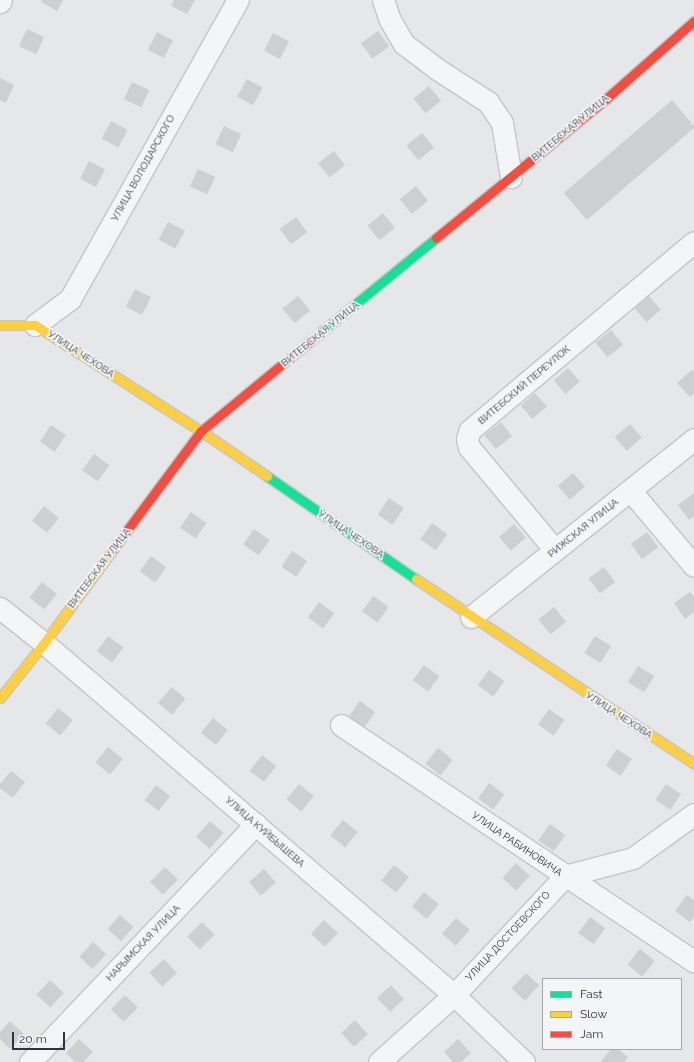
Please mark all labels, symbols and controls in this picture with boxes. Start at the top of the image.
street label: ВИТЕБСКАЯ УЛИЦА [529,92,611,164]
street label: УЛИЦА ВОЛОДАРСКОГО [109,113,177,223]
street label: ВИТЕБСКАЯ УЛИЦА [279,299,361,369]
street label: УЛИЦА ЧЕХОВА [45,328,117,380]
street label: ВИТЕБСКИЙ ПЕРЕУЛОК [475,343,573,427]
street label: РИЖСКАЯ УЛИЦА [545,496,621,560]
street label: УЛИЦА ЧЕХОВА [316,507,386,561]
street label: ВИТЕБСКАЯ УЛИЦА [65,526,133,610]
street label: УЛИЦА ЧЕХОВА [583,689,655,741]
street label: УЛИЦА КУЙБЫШЕВА [223,794,307,870]
street label: УЛИЦА РАБИНОВИЧА [469,809,565,879]
street label: УЛИЦА ДОСТОЕВСКОГО [463,889,553,983]
street label: НАРЫМСКАЯ УЛИЦА [103,902,183,984]
legend [542,978,682,1050]
text: Fast [580,987,603,1001]
text: Slow [580,1007,607,1021]
scale bar [14,1024,67,1050]
text: Jam [580,1027,603,1041]
text: 20 m [19,1032,47,1046]

